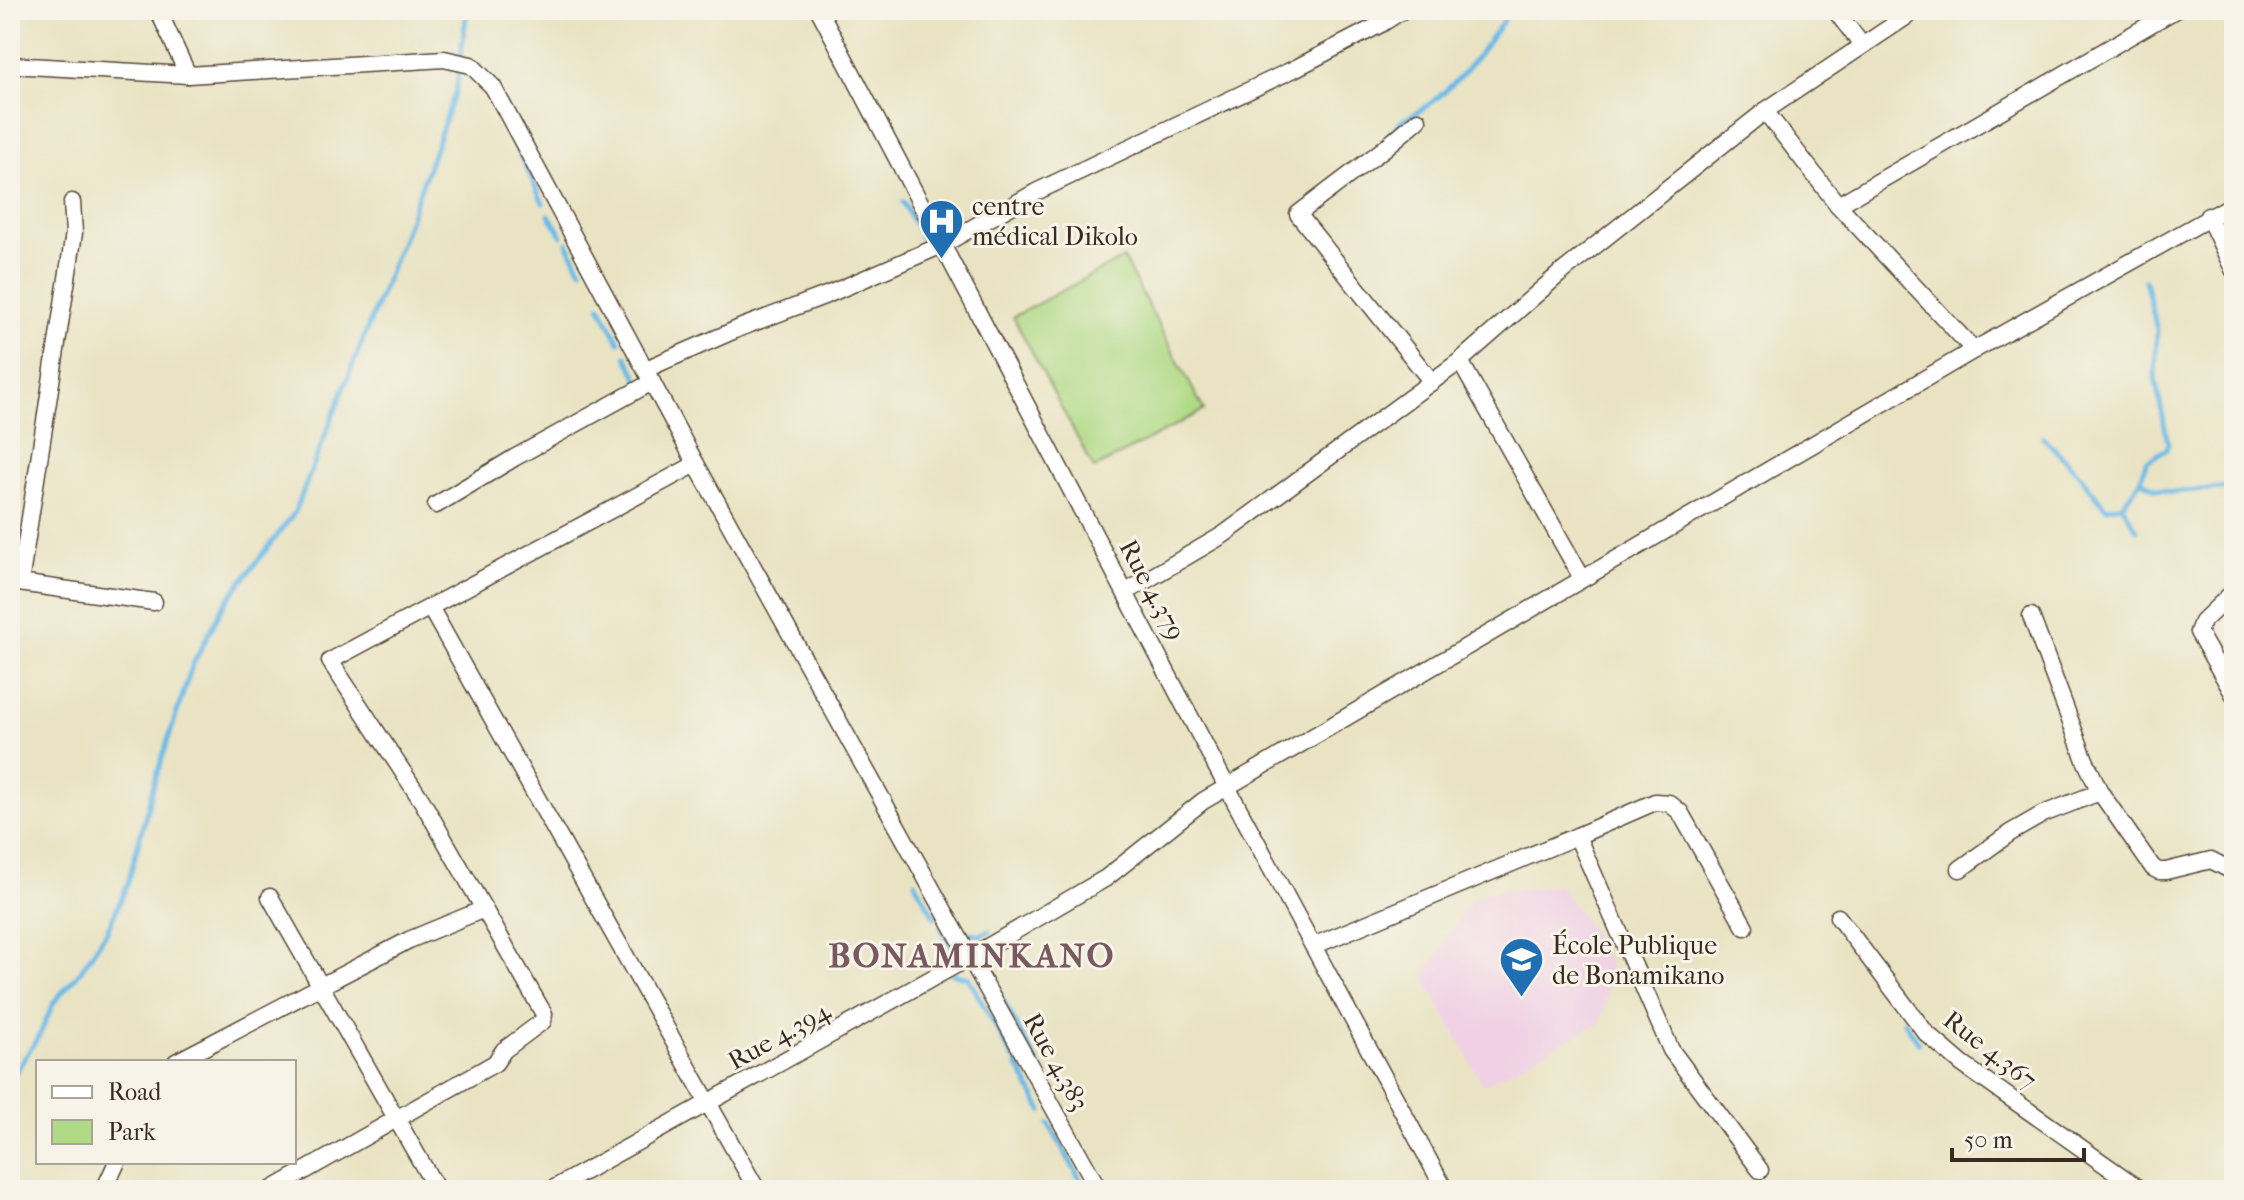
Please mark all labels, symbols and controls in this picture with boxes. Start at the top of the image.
place label: centre médical Dikolo [972,191,1138,252]
hospital icon: centre médical Dikolo [917,197,965,260]
street label: Rue 4.379 [1113,534,1191,646]
place label: École Publique de Bonamikano [1552,929,1724,991]
district label: BONAMINKANO [828,936,1116,976]
school or university icon: École Publique de Bonamikano [1497,936,1545,999]
street label: Rue 4.394 [723,995,836,1077]
street label: Rue 4.367 [1937,1004,2043,1096]
street label: Rue 4.383 [1017,1008,1095,1116]
legend [36,1060,296,1164]
text: Road [108,1078,162,1106]
scale bar [1952,1112,2084,1162]
text: Park [108,1118,156,1146]
text: 50 m [1964,1126,2013,1154]

